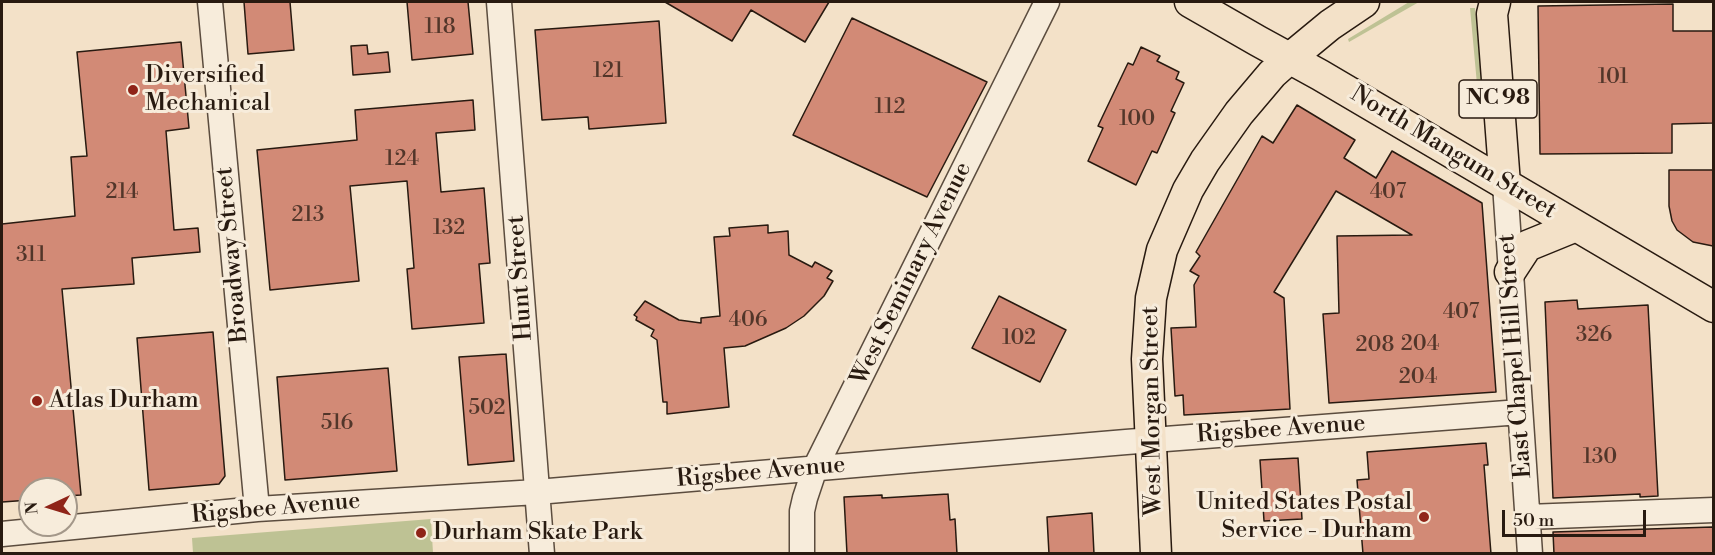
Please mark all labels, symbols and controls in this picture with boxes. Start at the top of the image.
house number: 118 [424,15,456,41]
house number: 121 [593,59,623,85]
place label: Diversified Mechanical [145,62,270,118]
house number: 101 [1598,65,1628,91]
street label: North Mangum Street [1345,80,1561,226]
road number: NC 98 [1459,80,1537,118]
marker: Diversified Mechanical [126,83,140,97]
house number: 112 [874,95,906,121]
house number: 100 [1119,107,1155,133]
house number: 124 [385,147,419,173]
street label: West Seminary Avenue [845,158,979,390]
street label: Broadway Street [211,166,255,344]
house number: 214 [106,180,138,206]
house number: 407 [1370,180,1406,206]
house number: 213 [292,203,324,229]
street label: Hunt Street [502,214,540,342]
house number: 132 [433,216,465,242]
street label: East Chapel Hill Street [1493,233,1539,479]
house number: 311 [16,243,46,269]
house number: 407 [1443,300,1479,326]
street label: West Morgan Street [1137,306,1169,516]
house number: 406 [728,308,768,334]
house number: 326 [1576,323,1612,349]
house number: 102 [1002,326,1036,352]
house number: 204 [1401,332,1439,358]
house number: 208 [1356,333,1394,359]
house number: 204 [1399,365,1437,391]
place label: Atlas Durham [49,387,199,415]
marker: Atlas Durham [30,394,44,408]
house number: 502 [468,396,506,422]
street label: Rigsbee Avenue [1195,410,1367,450]
house number: 516 [321,411,353,437]
house number: 130 [1583,445,1617,471]
street label: Rigsbee Avenue [675,451,847,495]
north arrow [18,477,78,537]
street label: Rigsbee Avenue [190,487,362,531]
place label: United States Postal Service - Durham [1196,489,1412,545]
scale bar [1505,498,1649,536]
text: N [22,501,42,515]
text: 50 m [1513,509,1554,532]
marker: United States Postal Service - Durham [1417,510,1431,524]
place label: Durham Skate Park [433,519,642,547]
marker: Durham Skate Park [414,526,428,540]

